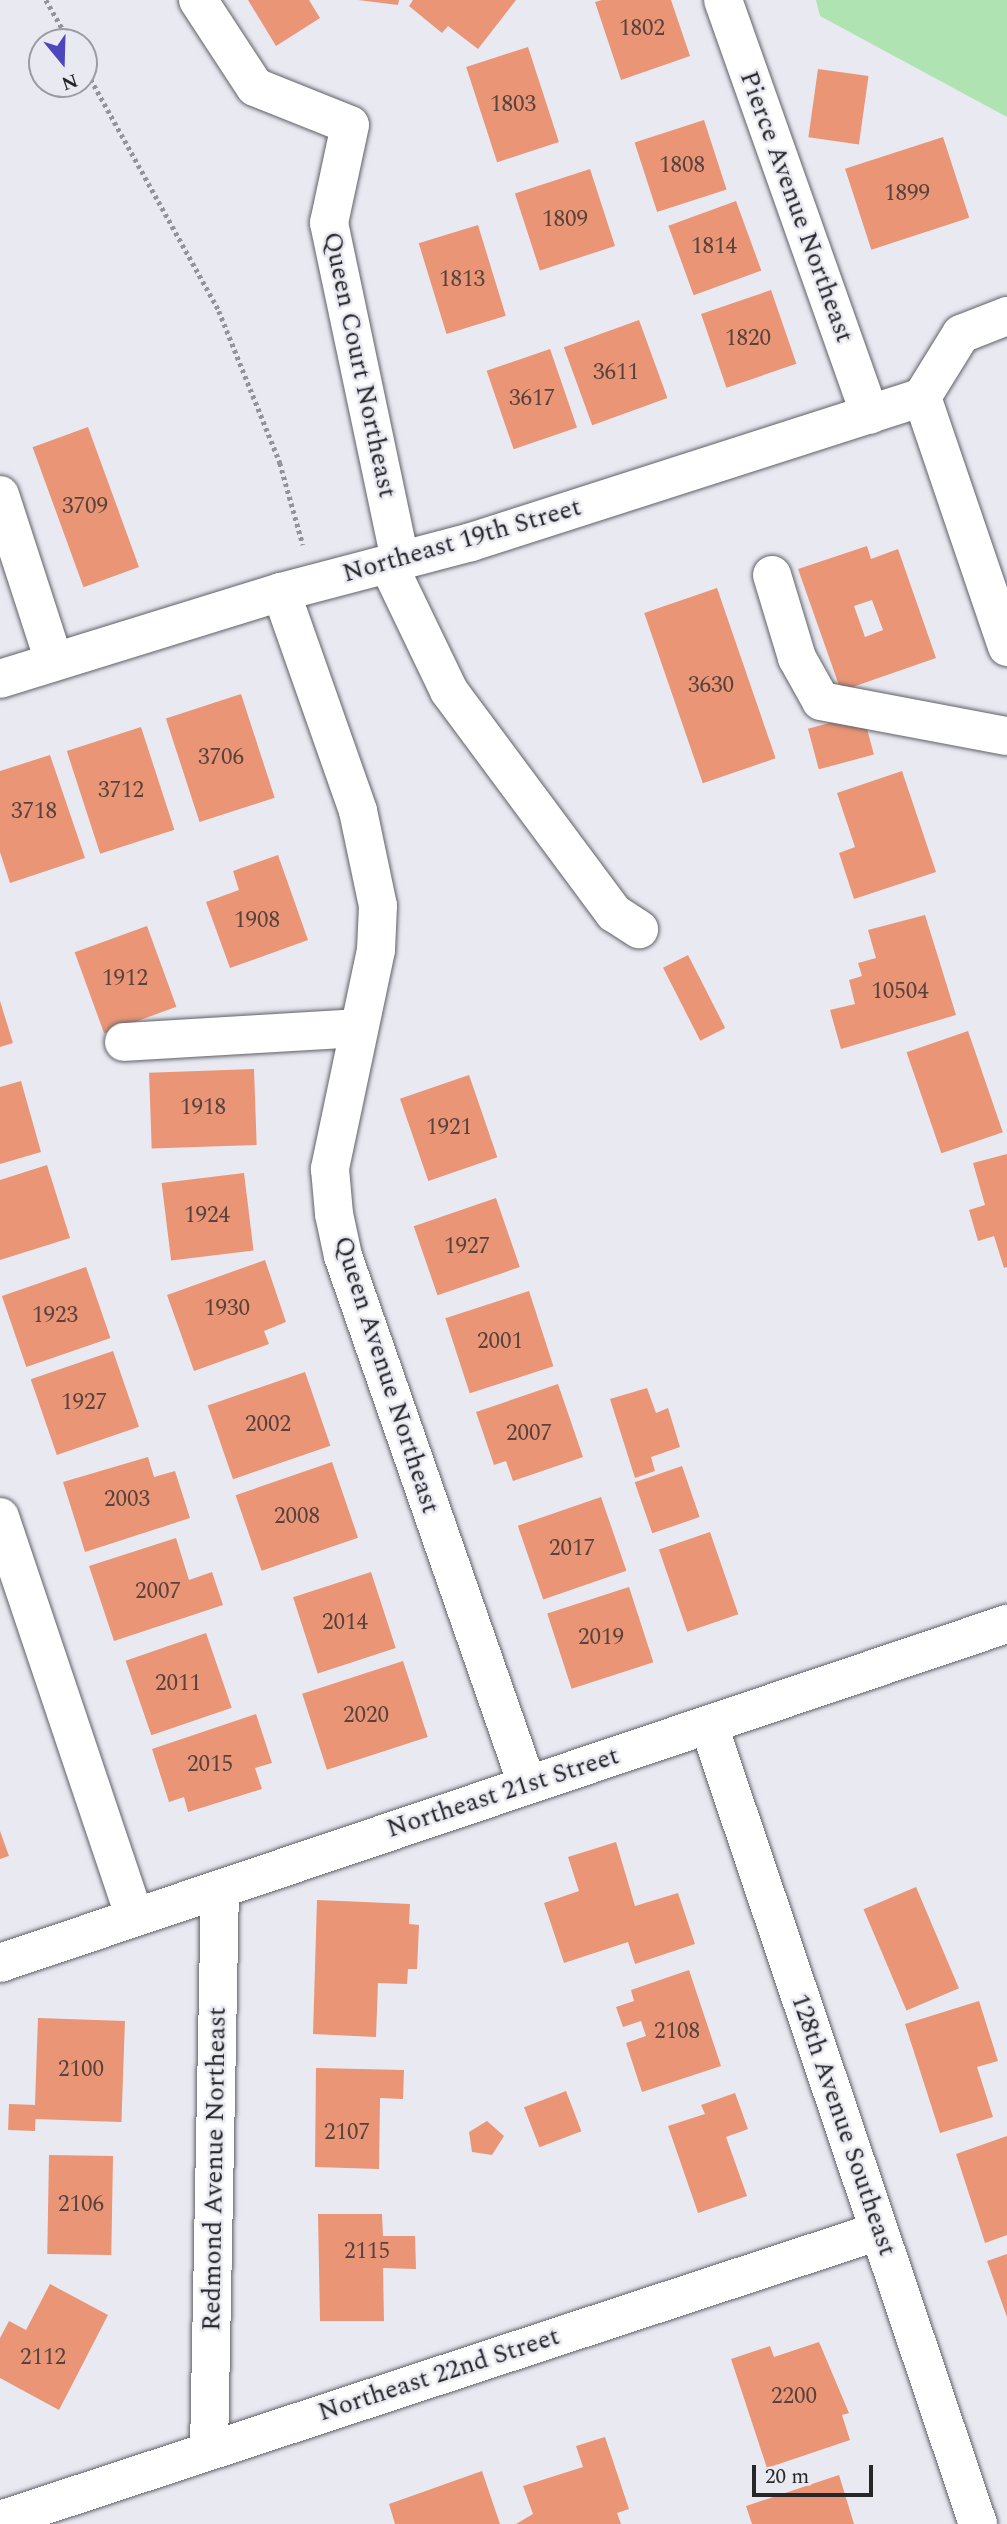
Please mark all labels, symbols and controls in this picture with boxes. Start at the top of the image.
house number: 1802 [619,15,665,43]
north arrow [28,28,98,98]
text: N [57,65,81,98]
street label: Pierce Avenue Northeast [732,67,860,347]
house number: 1803 [490,91,536,119]
house number: 1808 [659,152,705,180]
house number: 1899 [884,180,930,208]
house number: 1809 [542,206,588,234]
street label: Queen Court Northeast [316,229,402,501]
house number: 1814 [691,233,737,261]
house number: 1813 [439,266,485,294]
house number: 1820 [725,325,771,353]
house number: 3611 [593,359,639,387]
house number: 3617 [509,385,555,413]
street label: Northeast 19th Street [339,492,585,590]
house number: 3709 [62,493,108,521]
house number: 3630 [688,672,734,700]
house number: 3706 [198,744,244,772]
house number: 3712 [98,777,144,805]
house number: 3718 [11,798,57,826]
house number: 1908 [234,907,280,935]
house number: 1912 [102,965,148,993]
house number: 10504 [871,978,929,1006]
house number: 1918 [180,1094,226,1122]
house number: 1921 [426,1114,472,1142]
house number: 1924 [184,1202,230,1230]
street label: Queen Avenue Northeast [326,1232,446,1518]
house number: 1927 [444,1233,490,1261]
house number: 1930 [204,1295,250,1323]
house number: 1923 [32,1302,78,1330]
house number: 2001 [477,1328,523,1356]
house number: 1927 [61,1389,107,1417]
house number: 2002 [245,1411,291,1439]
house number: 2007 [506,1420,552,1448]
house number: 2003 [104,1486,150,1514]
house number: 2008 [274,1503,320,1531]
house number: 2017 [549,1535,595,1563]
house number: 2007 [135,1578,181,1606]
house number: 2014 [322,1609,368,1637]
house number: 2019 [578,1624,624,1652]
house number: 2011 [155,1670,201,1698]
house number: 2020 [343,1702,389,1730]
street label: Northeast 21st Street [383,1741,623,1845]
house number: 2015 [187,1751,233,1779]
street label: 128th Avenue Southeast [783,1990,903,2260]
street label: Redmond Avenue Northeast [197,2007,233,2331]
house number: 2108 [654,2018,700,2046]
house number: 2100 [58,2056,104,2084]
house number: 2107 [324,2119,370,2147]
house number: 2106 [58,2191,104,2219]
house number: 2115 [344,2238,390,2266]
street label: Northeast 22nd Street [314,2321,564,2429]
house number: 2112 [20,2344,66,2372]
house number: 2200 [771,2383,817,2411]
scale bar [755,2450,876,2494]
text: 20 m [765,2461,809,2493]

